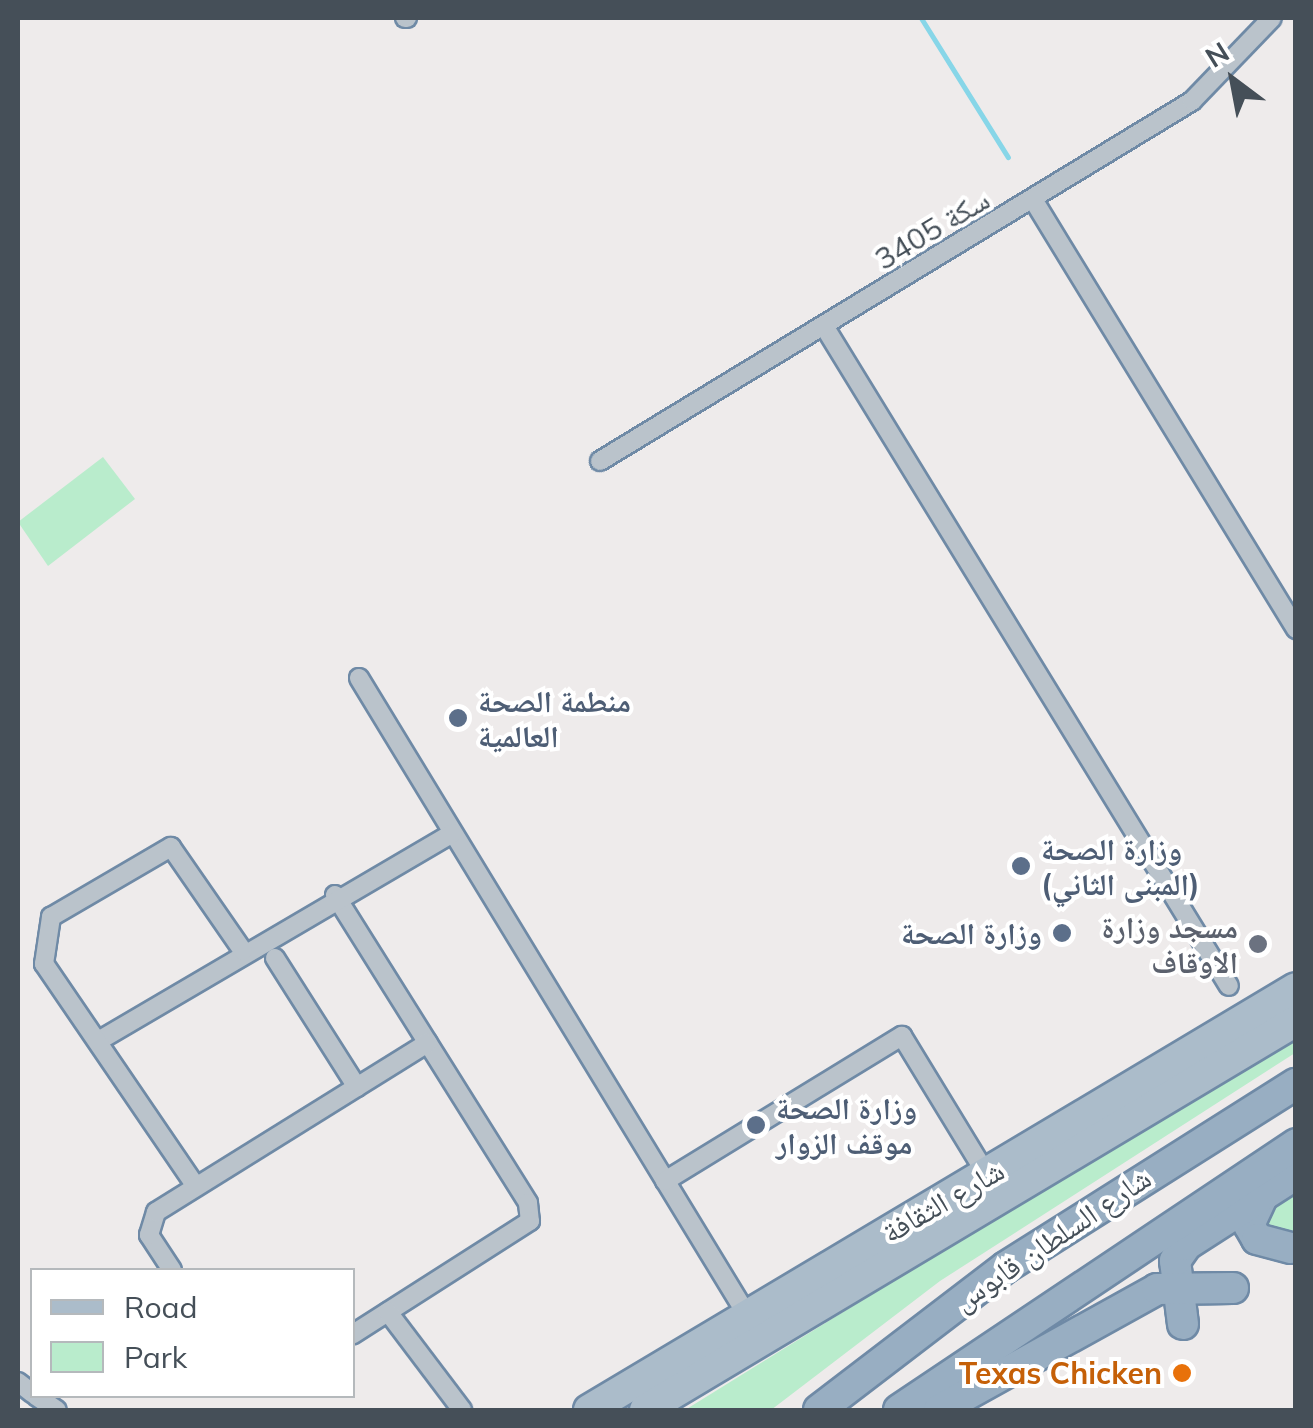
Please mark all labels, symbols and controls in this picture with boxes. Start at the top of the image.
north arrow [1183,30,1283,130]
text: N [1199,34,1235,75]
street label: سكة 3405 [868,181,996,277]
place label: منطمة الصحة العالمية [478,683,631,754]
marker: منطمة الصحة العالمية [447,707,469,729]
place label: وزارة الصحة (المبنى الثاني) [1041,831,1200,902]
marker: وزارة الصحة (المبنى الثاني) [1010,855,1032,877]
place label: مسجد وزارة الاوقاف [1102,909,1238,980]
place label: وزارة الصحة [901,915,1042,951]
marker: وزارة الصحة [1051,922,1073,944]
marker: مسجد وزارة الاوقاف [1247,933,1269,955]
place label: وزارة الصحة موقف الزوار [776,1090,917,1160]
marker: وزارة الصحة موقف الزوار [745,1114,767,1136]
street label: شارع الثقافة [876,1152,1010,1250]
street label: شارع السلطان قابوس [946,1160,1158,1318]
legend [30,1268,355,1398]
text: Road [124,1288,198,1326]
text: Park [124,1338,187,1376]
place label: Texas Chicken [959,1355,1162,1391]
marker: Texas Chicken [1171,1362,1193,1384]

